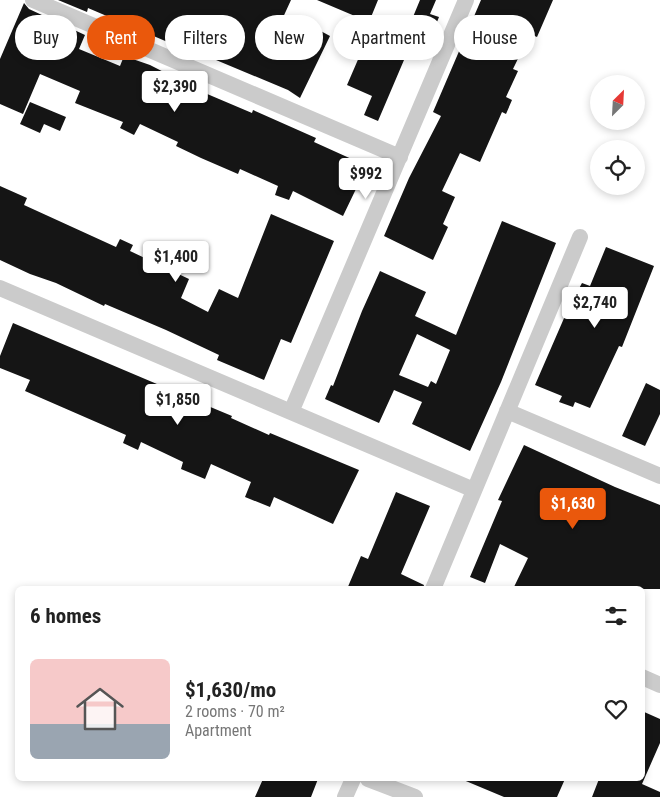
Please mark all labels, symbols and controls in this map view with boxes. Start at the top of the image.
chip: Buy [15,15,77,60]
chip: Rent [87,15,155,60]
chip: Filters [165,15,245,60]
chip: New [255,15,323,60]
chip: Apartment [333,15,444,60]
chip: House [454,15,535,60]
pin: $2,390 [134,70,216,113]
north arrow [590,75,645,130]
map controls [590,75,645,195]
text: $2,390 [153,77,197,96]
button: locate [590,140,645,195]
pin: $992 [336,158,396,200]
text: $992 [350,164,382,183]
pin: $1,400 [135,240,217,283]
text: $1,400 [154,247,198,266]
pin: $2,740 [554,286,636,329]
text: $2,740 [573,293,617,312]
pin: $1,850 [137,384,219,426]
text: $1,850 [156,390,200,409]
pin: $1,630 [532,488,614,530]
text: $1,630 [551,494,595,513]
icon: filters [602,602,630,630]
text: 6 homes [30,604,101,628]
text: $1,630/mo [185,678,276,702]
icon: home [70,679,130,739]
icon: heart [602,695,630,723]
text: 2 rooms · 70 m² [185,702,285,721]
text: Apartment [185,721,252,740]

